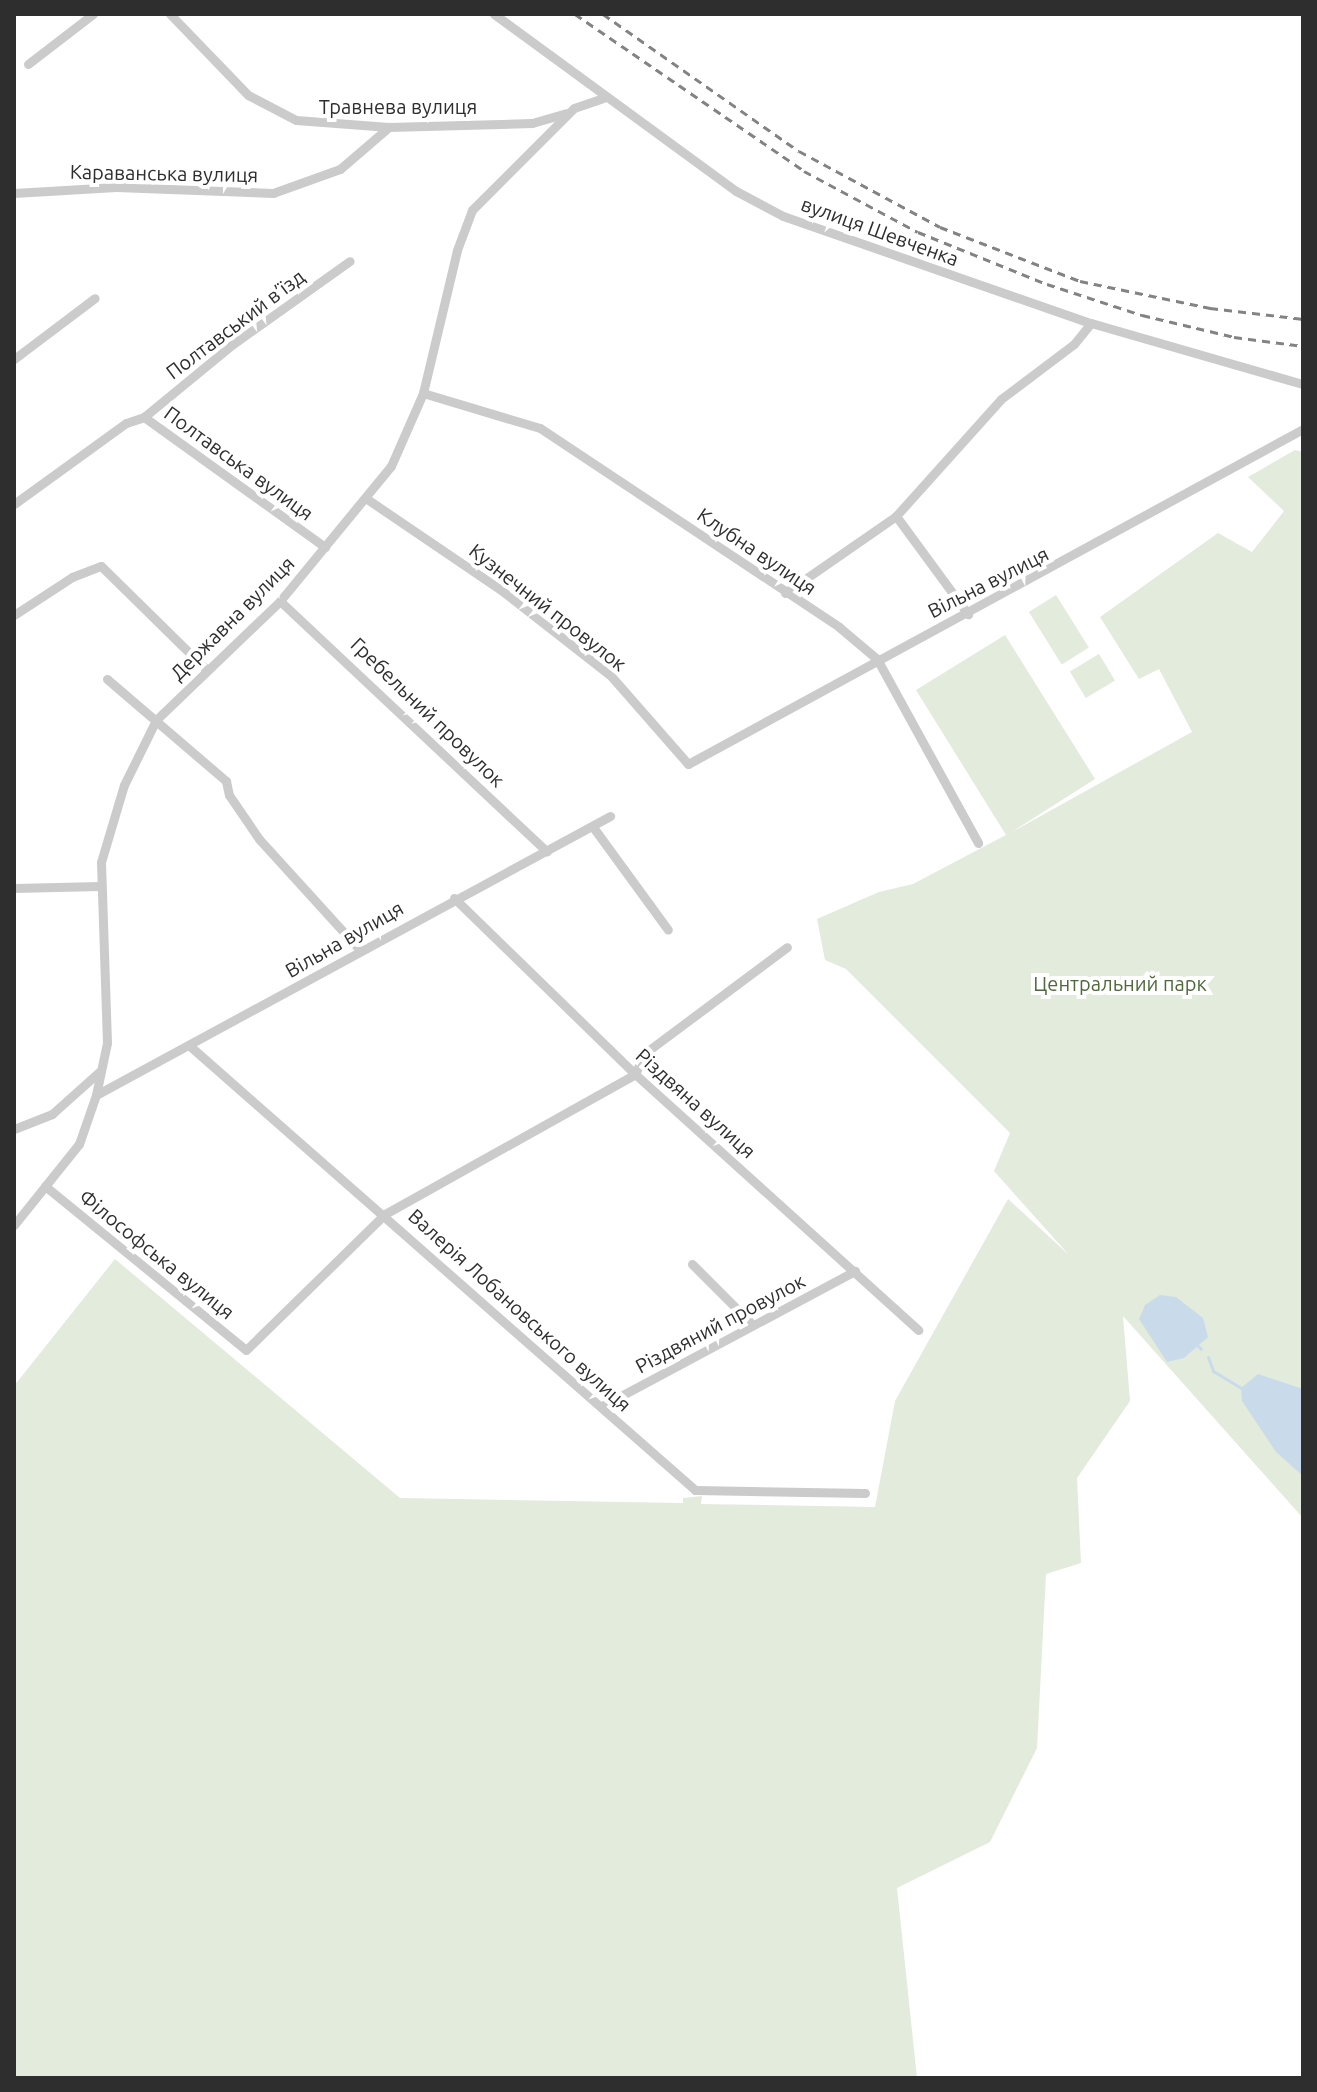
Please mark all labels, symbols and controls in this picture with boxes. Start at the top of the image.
street label: Травнева вулиця [319,94,477,118]
street label: Караванська вулиця [70,159,258,187]
street label: вулиця Шевченка [798,191,962,271]
street label: Полтавський в’їзд [161,264,309,384]
street label: Полтавська вулиця [160,401,318,525]
street label: Клубна вулиця [693,502,821,600]
street label: Кузнечний провулок [465,538,631,676]
street label: Вільна вулиця [924,541,1052,623]
street label: Державна вулиця [165,551,299,685]
street label: Гребельний провулок [346,632,510,792]
street label: Вільна вулиця [281,896,407,982]
park label: Центральний парк [1033,971,1207,995]
street label: Різдвяна вулиця [631,1043,761,1163]
street label: Філософська вулиця [75,1184,239,1324]
street label: Валерія Лобановського вулиця [404,1204,636,1416]
street label: Різдвяний провулок [631,1268,809,1378]

